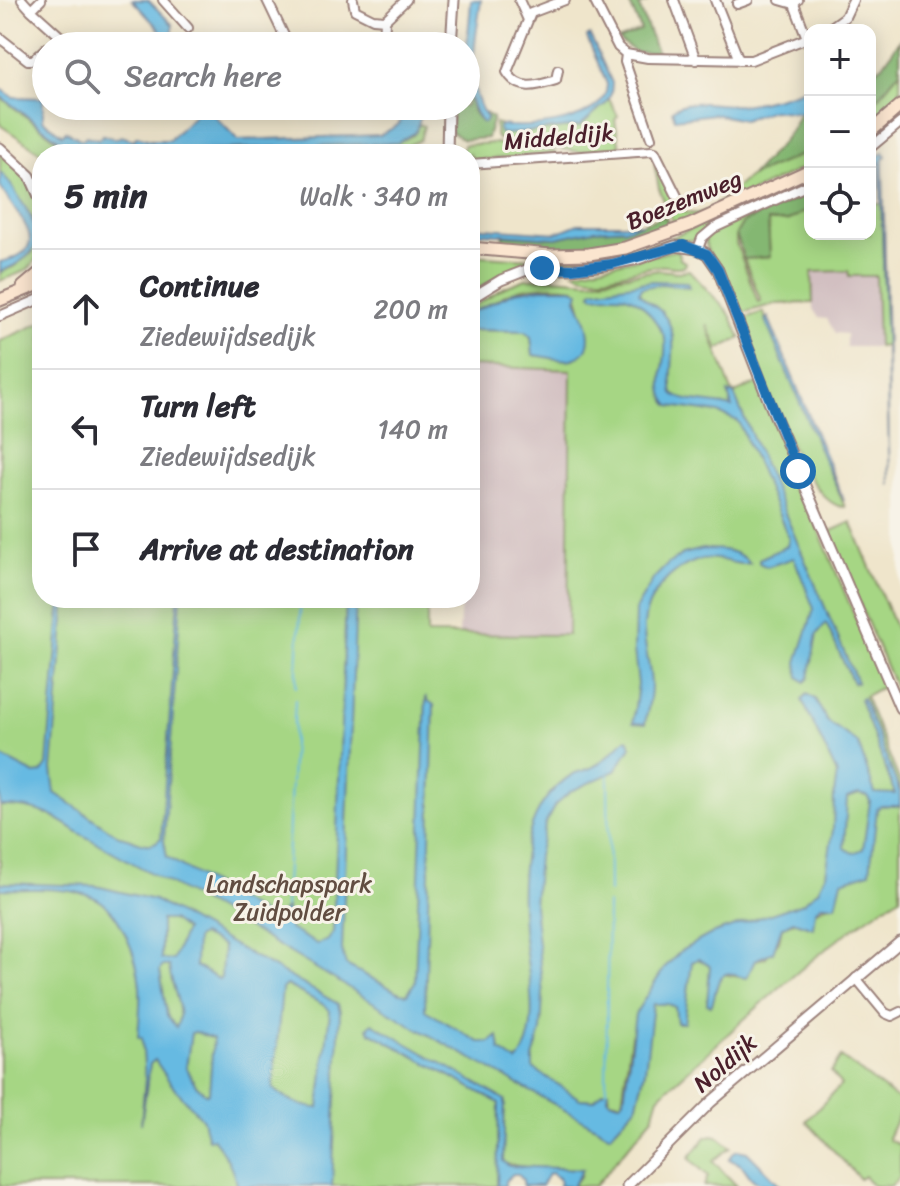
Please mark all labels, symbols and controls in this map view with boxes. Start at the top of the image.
map controls [804,24,876,240]
button: + [804,24,876,96]
search box [32,32,480,120]
text: Search here [124,49,282,103]
icon: search [60,54,104,98]
button: − [804,96,876,168]
street label: Middeldijk [502,111,616,163]
street label: Boezemweg [620,158,748,242]
text: 5 min [64,166,147,226]
button: locate [804,168,876,240]
text: Walk · 340 m [300,173,448,219]
route end [524,250,560,286]
text: Continue [140,259,259,313]
text: 200 m [373,286,448,332]
icon: ahead [64,287,108,331]
text: Ziedewijdsedijk [140,313,316,359]
text: Turn left [140,379,256,433]
text: 140 m [377,406,448,452]
icon: left [64,407,108,451]
text: Ziedewijdsedijk [140,433,316,479]
route start [780,453,816,489]
text: Arrive at destination [140,522,414,576]
icon: arrive [64,527,108,571]
park label: Landschapspark Zuidpolder [206,863,372,933]
street label: Noldijk [683,1022,767,1103]

